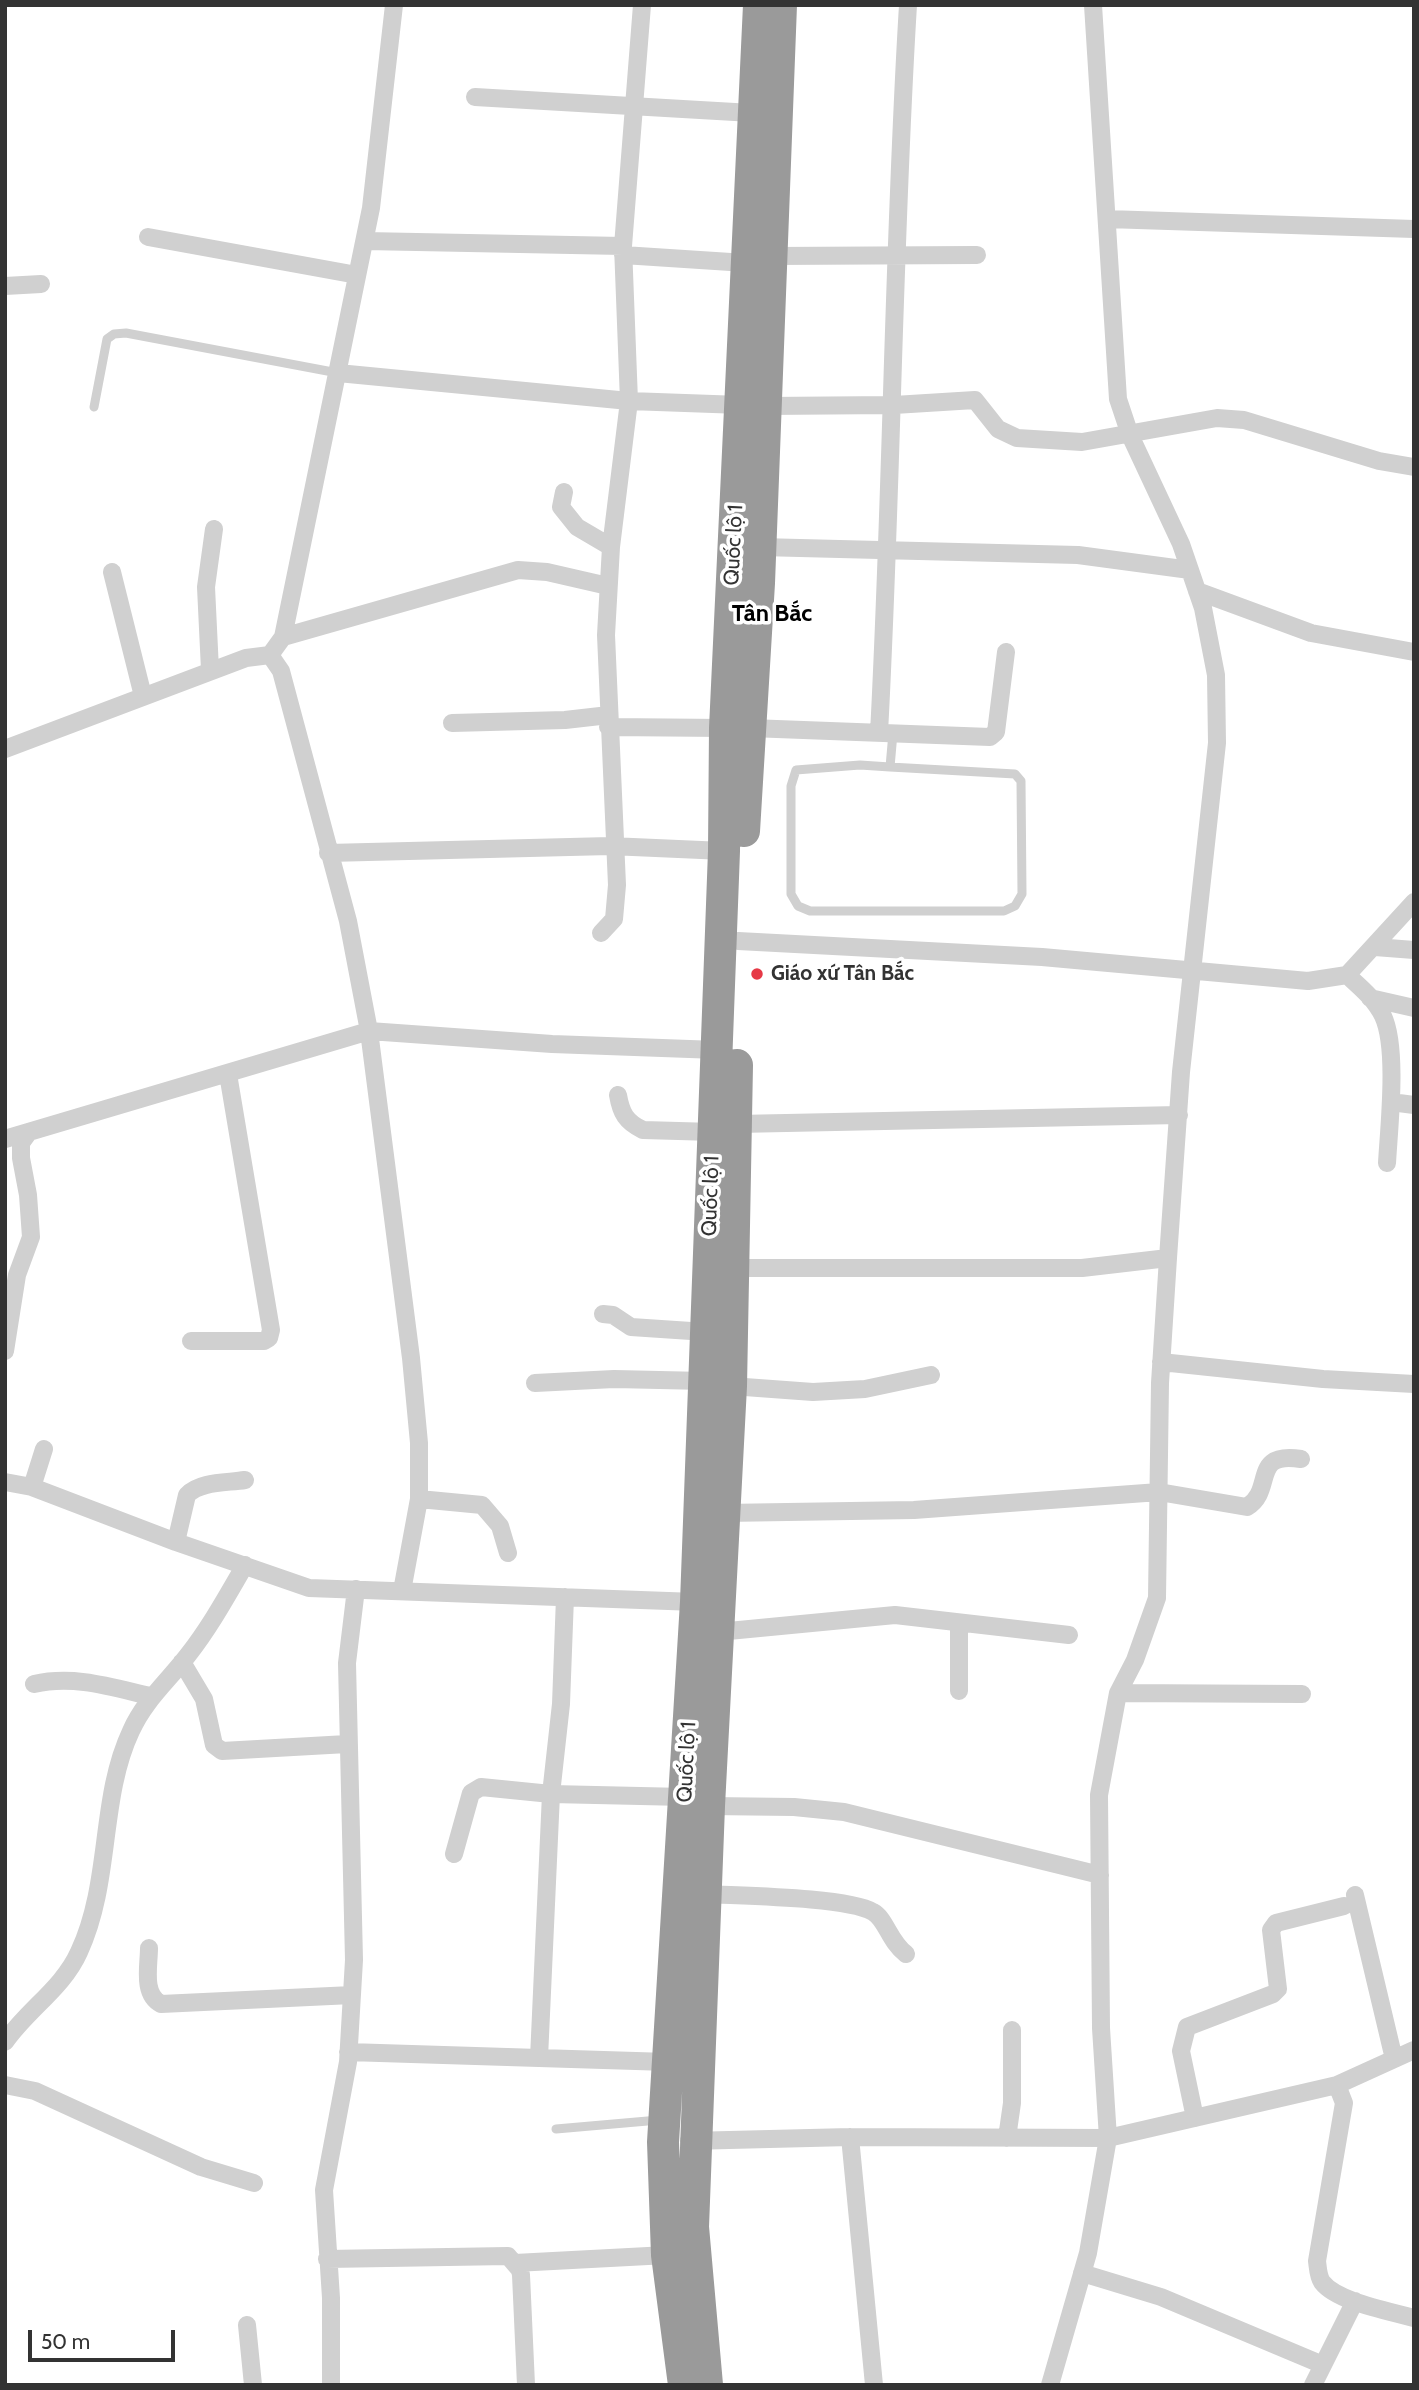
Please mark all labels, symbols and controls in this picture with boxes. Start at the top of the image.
street label: Quốc lộ 1 [719,504,749,586]
district label: Tân Bắc [732,600,812,628]
place label: Giáo xứ Tân Bắc [771,961,914,987]
marker: Giáo xứ Tân Bắc [749,966,765,982]
street label: Quốc lộ 1 [697,1155,725,1237]
street label: Quốc lộ 1 [672,1721,702,1803]
scale bar [32,2316,178,2360]
text: 50 m [41,2329,90,2354]

